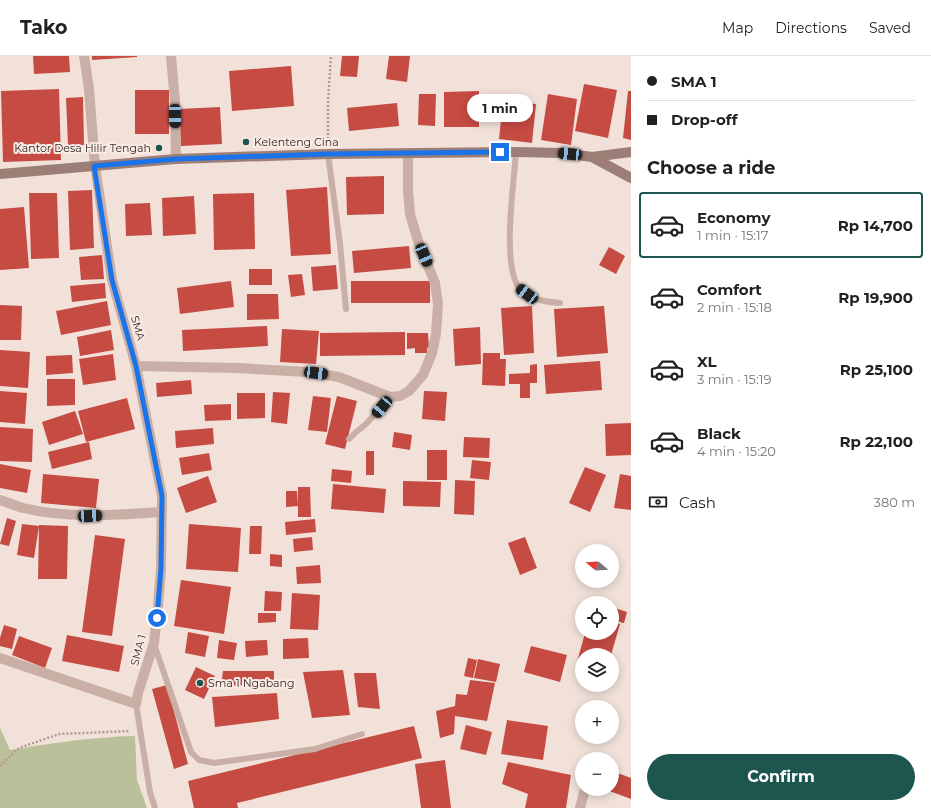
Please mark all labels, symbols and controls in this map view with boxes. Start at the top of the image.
text: Tako [20,16,67,39]
text: Map [722,19,753,37]
text: Directions [775,19,847,37]
text: Saved [869,19,911,37]
text: SMA 1 [671,72,717,91]
callout: 1 min [467,94,533,122]
text: 1 min [482,100,518,116]
car [169,104,181,128]
text: Drop-off [671,110,738,129]
place label: Kelenteng Cina [254,135,339,149]
marker: Kelenteng Cina [241,137,251,147]
place label: Kantor Desa Hilir Tengah [14,141,151,155]
marker: Kantor Desa Hilir Tengah [154,143,164,153]
route end [491,143,509,161]
car [558,147,582,161]
text: Choose a ride [647,157,775,179]
icon: car [649,207,685,243]
text: Economy [697,208,770,227]
text: Rp 14,700 [838,216,913,235]
text: 1 min · 15:17 [697,227,768,243]
car [414,242,434,268]
icon: car [649,279,685,315]
text: Comfort [697,280,762,299]
car [514,282,540,306]
text: Rp 19,900 [838,288,913,307]
text: 2 min · 15:18 [697,299,772,315]
street label: SMA [128,314,148,342]
icon: car [649,351,685,387]
text: XL [697,352,716,371]
text: Rp 25,100 [840,360,913,379]
car [303,366,329,380]
text: 3 min · 15:19 [697,371,771,387]
car [370,394,394,420]
icon: car [649,423,685,459]
text: Black [697,424,741,443]
text: Rp 22,100 [840,432,913,451]
text: 4 min · 15:20 [697,443,776,459]
icon: cash [647,491,669,513]
text: Cash [679,493,716,512]
text: 380 m [874,494,915,510]
car [78,509,102,523]
north arrow [575,544,619,588]
map controls [575,544,619,796]
button: locate [575,596,619,640]
route start [148,609,166,627]
street label: SMA 1 [127,633,149,667]
button: layers [575,648,619,692]
place label: Sma 1 Ngabang [208,676,295,690]
marker: Sma 1 Ngabang [195,678,205,688]
button: + [575,700,619,744]
button: − [575,752,619,796]
button: Confirm [647,754,915,800]

